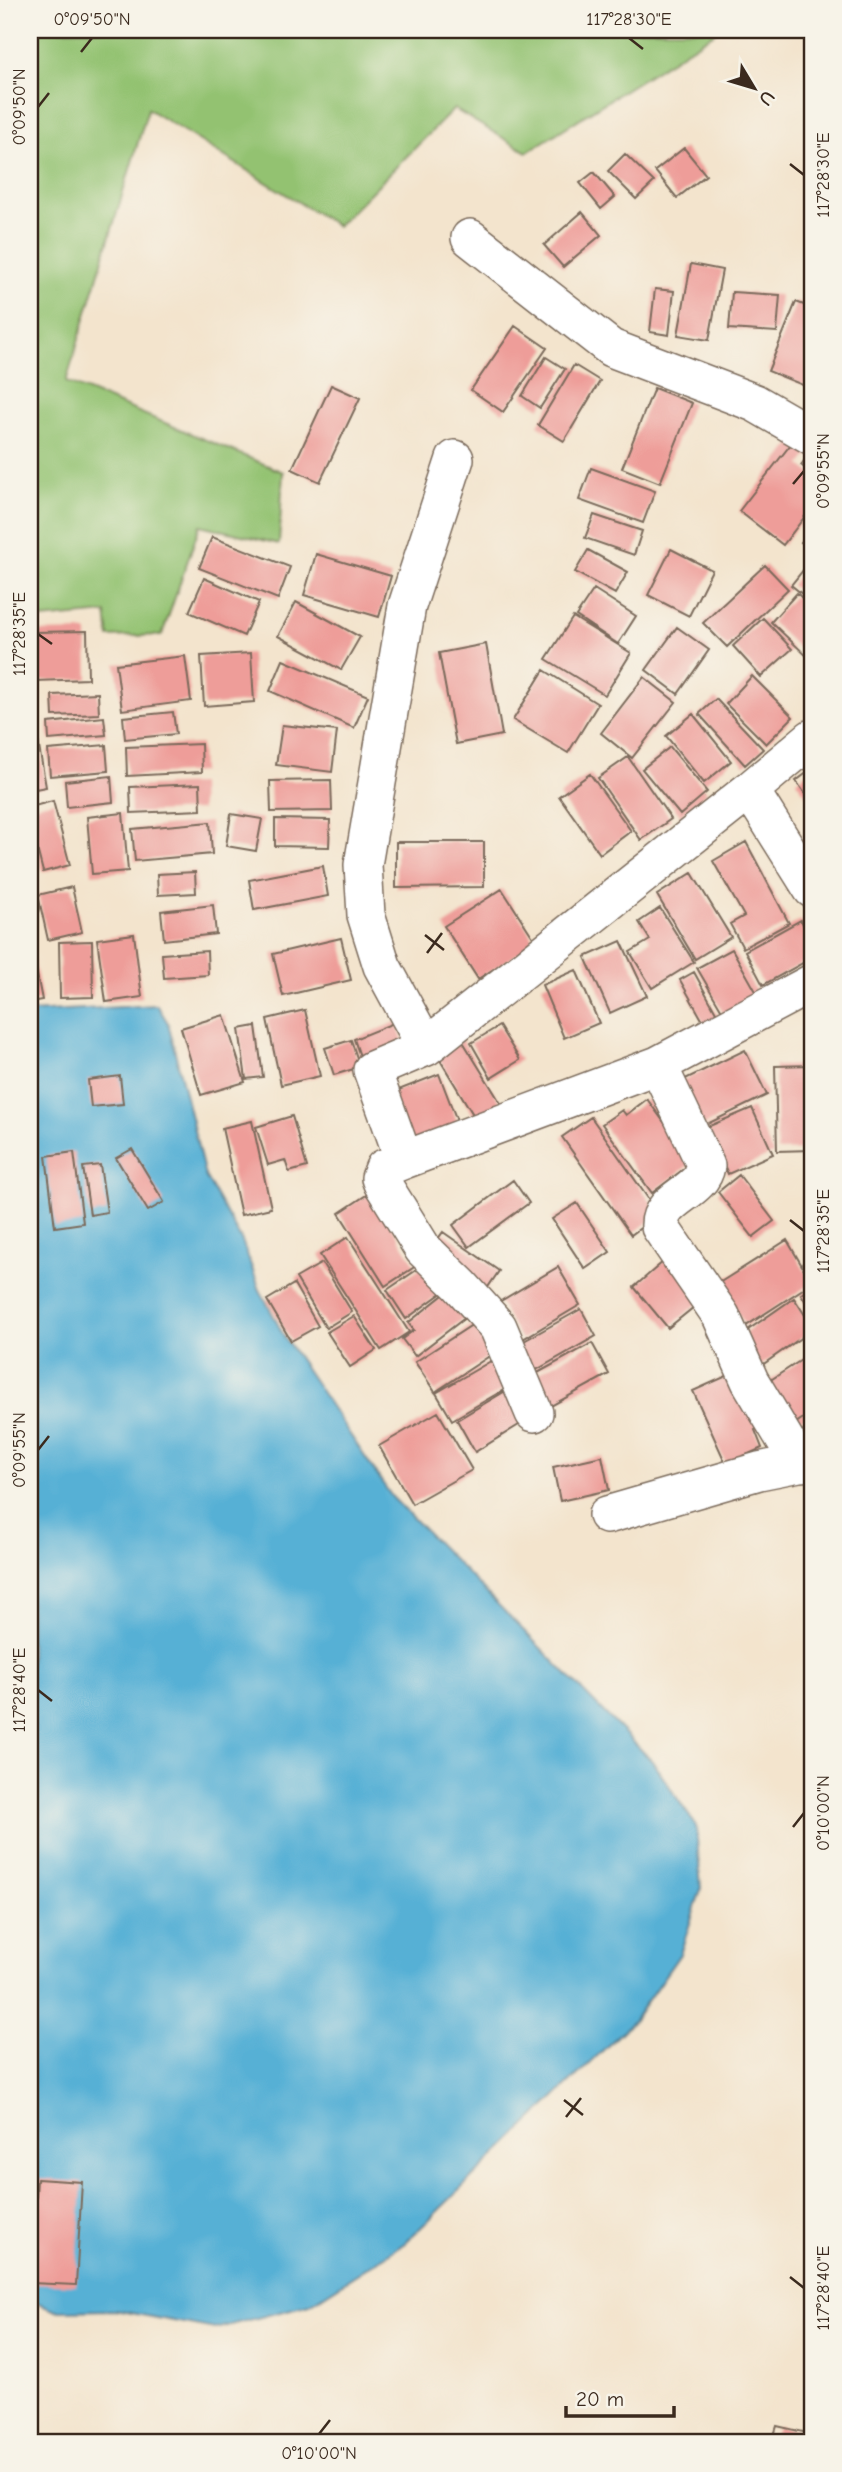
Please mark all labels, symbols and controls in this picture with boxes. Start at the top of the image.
text: 0°09'50"N [54,9,130,30]
text: 117°28'30"E [586,9,672,30]
north arrow [720,52,790,122]
text: 0°09'50"N [9,69,30,145]
text: U [754,86,779,110]
text: 117°28'30"E [813,132,834,218]
text: 0°09'55"N [813,433,834,509]
text: 117°28'35"E [9,592,30,676]
text: 117°28'35"E [813,1189,834,1273]
text: 0°09'55"N [9,1412,30,1488]
text: 117°28'40"E [9,1647,30,1732]
text: 0°10'00"N [813,1775,834,1851]
text: 117°28'40"E [813,2245,834,2330]
scale bar [566,2374,674,2418]
text: 20 m [576,2387,624,2411]
text: 0°10'00"N [281,2443,357,2464]

